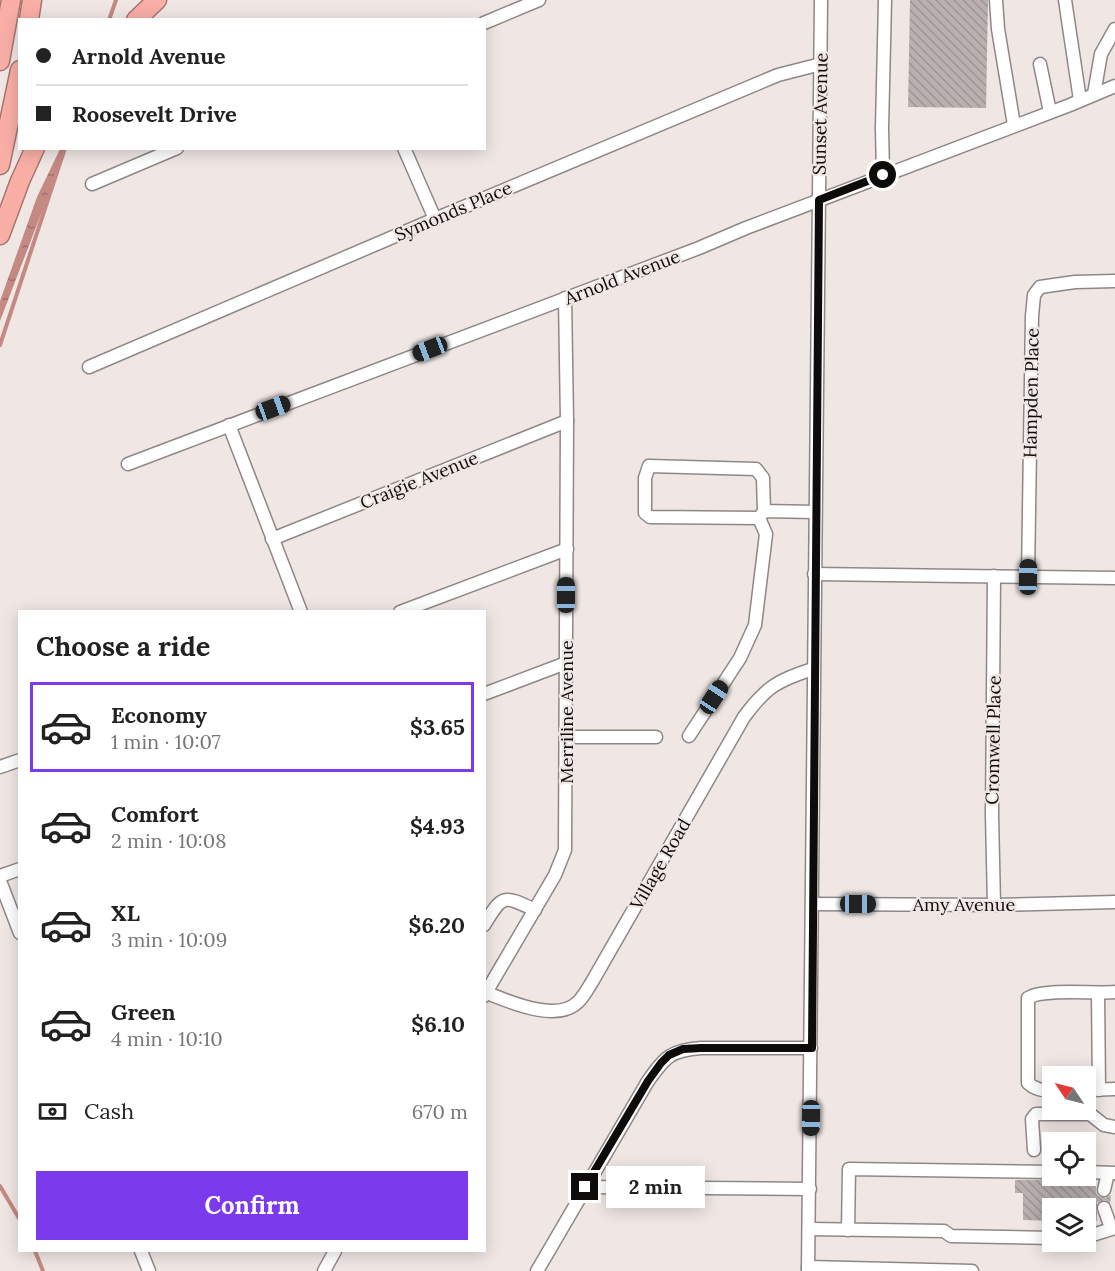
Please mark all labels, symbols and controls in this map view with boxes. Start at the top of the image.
text: Arnold Avenue [72,42,226,70]
street label: Sunset Avenue [807,52,833,175]
text: Roosevelt Drive [72,100,237,128]
route start [869,161,896,188]
street label: Symonds Place [391,176,515,246]
street label: Arnold Avenue [560,244,683,310]
street label: Hampden Place [1018,327,1044,458]
car [410,334,450,364]
car [253,393,293,423]
street label: Craigie Avenue [356,446,482,514]
car [1019,559,1037,595]
car [557,577,575,613]
text: Choose a ride [36,629,210,663]
street label: Merriline Avenue [555,640,578,784]
street label: Cromwell Place [980,675,1006,805]
car [697,677,731,717]
icon: car [39,700,93,754]
text: Economy [111,701,207,729]
text: $3.65 [410,713,465,741]
text: 1 min · 10:07 [111,729,221,754]
icon: car [39,799,93,853]
text: Comfort [111,800,199,828]
text: $4.93 [410,812,465,840]
street label: Village Road [624,814,696,915]
text: 2 min · 10:08 [111,828,227,853]
street label: Amy Avenue [912,893,1016,916]
car [840,895,876,913]
icon: car [39,898,93,952]
text: XL [111,899,140,927]
text: $6.20 [409,911,465,939]
text: 3 min · 10:09 [111,927,227,952]
icon: car [39,997,93,1051]
text: Green [111,998,176,1026]
text: $6.10 [411,1010,465,1038]
text: 4 min · 10:10 [111,1026,223,1051]
north arrow [1042,1066,1096,1120]
map controls [1042,1066,1096,1252]
icon: cash [36,1095,69,1128]
text: Cash [84,1097,134,1125]
text: 670 m [412,1099,468,1124]
car [802,1100,820,1136]
button: locate [1042,1132,1096,1186]
callout: 2 min [606,1166,705,1208]
button: Confirm [36,1171,468,1240]
route end [571,1173,598,1200]
text: 2 min [629,1174,682,1199]
button: layers [1042,1198,1096,1252]

